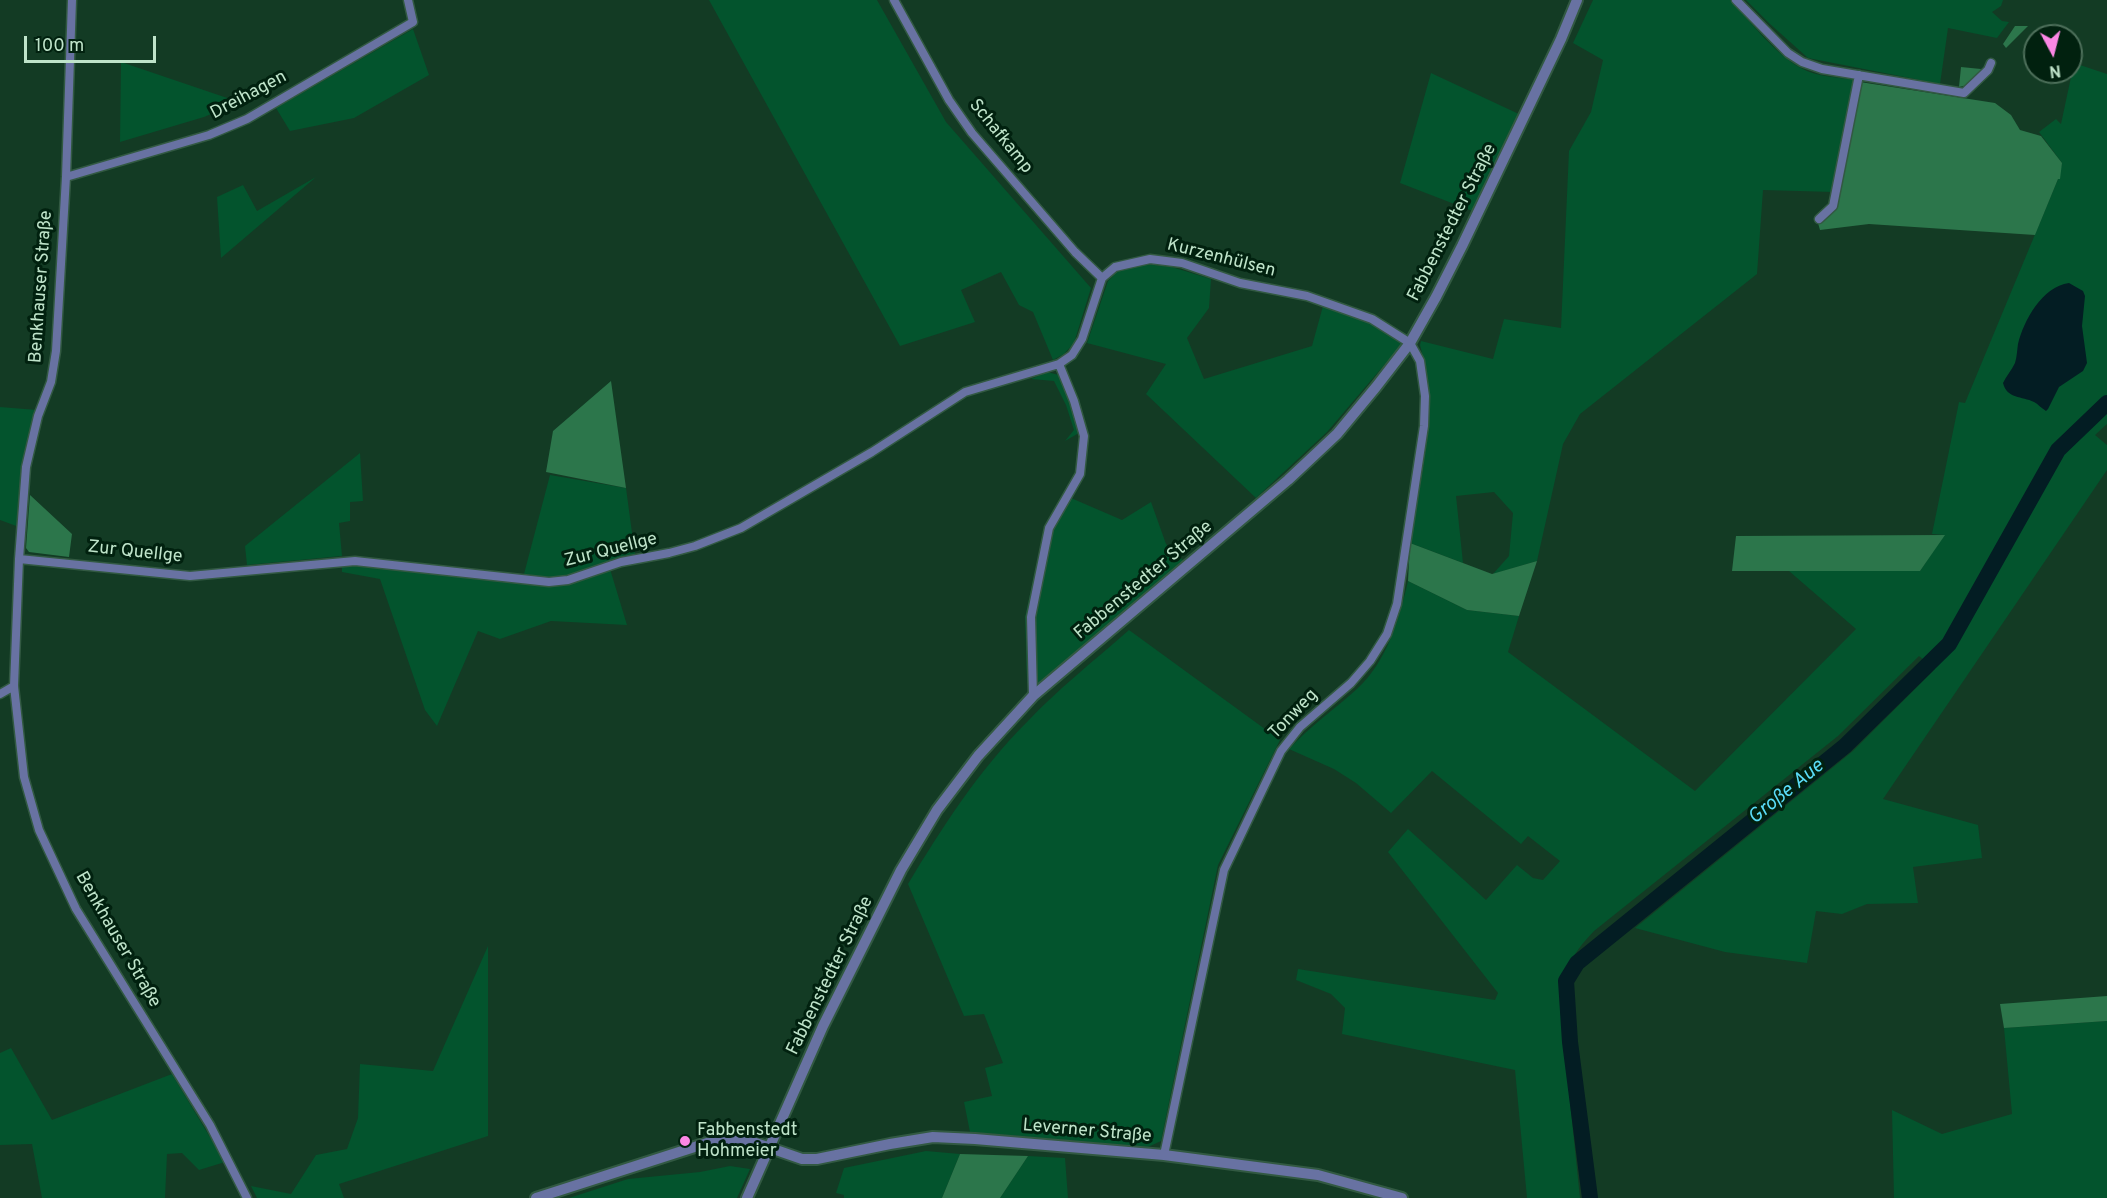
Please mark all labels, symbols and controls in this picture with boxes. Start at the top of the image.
scale bar [27,24,159,62]
north arrow [2023,24,2083,84]
text: 100 m [35,35,84,58]
text: N [2048,59,2062,81]
street label: Dreihagen [207,67,291,125]
street label: Schafkamp [963,95,1037,179]
street label: Fabbenstedter Straße [1404,141,1502,305]
street label: Benkhauser Straße [26,210,58,364]
street label: Kurzenhülsen [1165,235,1277,283]
street label: Fabbenstedter Straße [1070,517,1218,645]
street label: Zur Quellge [562,529,660,573]
street label: Zur Quellge [87,537,183,569]
street label: Tonweg [1265,685,1323,745]
water label: Große Aue [1744,755,1830,831]
street label: Benkhauser Straße [69,868,165,1012]
street label: Fabbenstedter Straße [783,893,879,1059]
street label: Leverner Straße [1022,1116,1152,1148]
place label: Fabbenstedt Hohmeier [697,1120,797,1162]
marker: Fabbenstedt Hohmeier [678,1134,692,1148]

